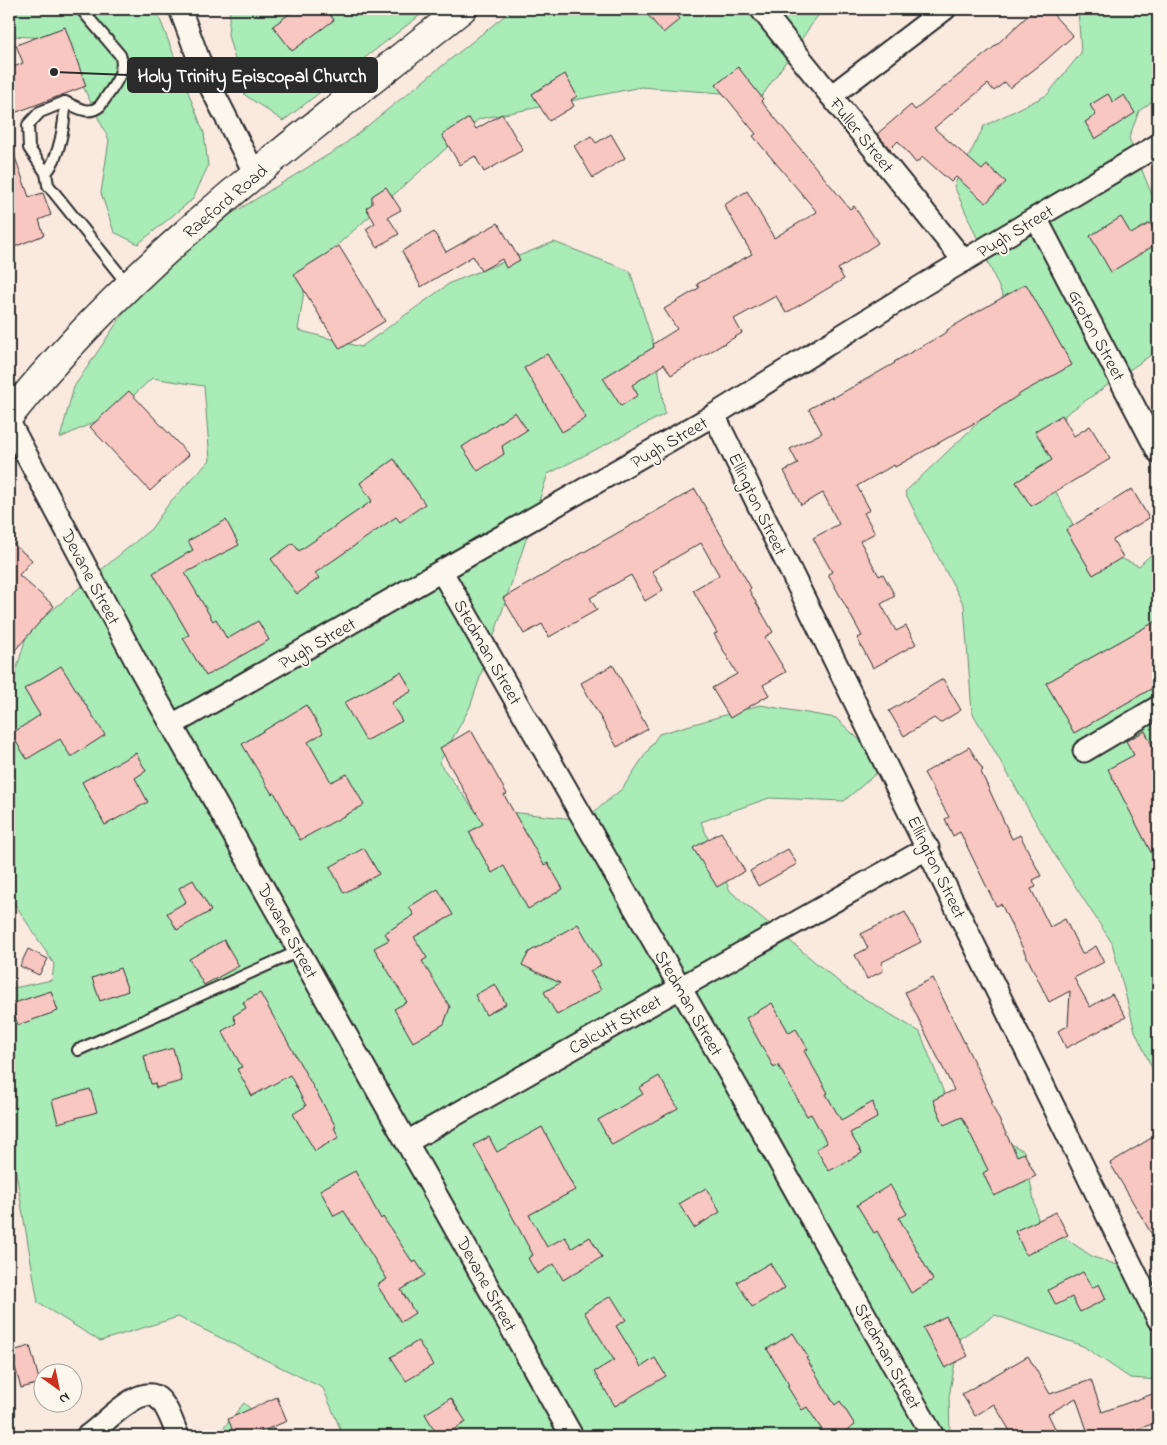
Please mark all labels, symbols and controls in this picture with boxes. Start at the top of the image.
callout: Holy Trinity Episcopal Church [128,58,377,92]
text: Holy Trinity Episcopal Church [138,64,366,93]
street label: Fuller Street [821,92,899,179]
street label: Raeford Road [178,159,274,246]
street label: Pugh Street [973,200,1060,267]
street label: Groton Street [1060,286,1130,386]
street label: Pugh Street [627,411,714,477]
street label: Ellington Street [719,449,792,561]
street label: Devane Street [53,525,125,630]
street label: Stedman Street [445,595,527,711]
street label: Pugh Street [275,612,362,678]
street label: Ellington Street [898,812,971,924]
street label: Devane Street [249,879,323,984]
street label: Stedman Street [646,946,728,1062]
street label: Calcutt Street [565,989,667,1062]
street label: Devane Street [448,1232,522,1337]
street label: Stedman Street [846,1299,926,1415]
north arrow [32,1362,82,1412]
text: N [55,1386,74,1409]

